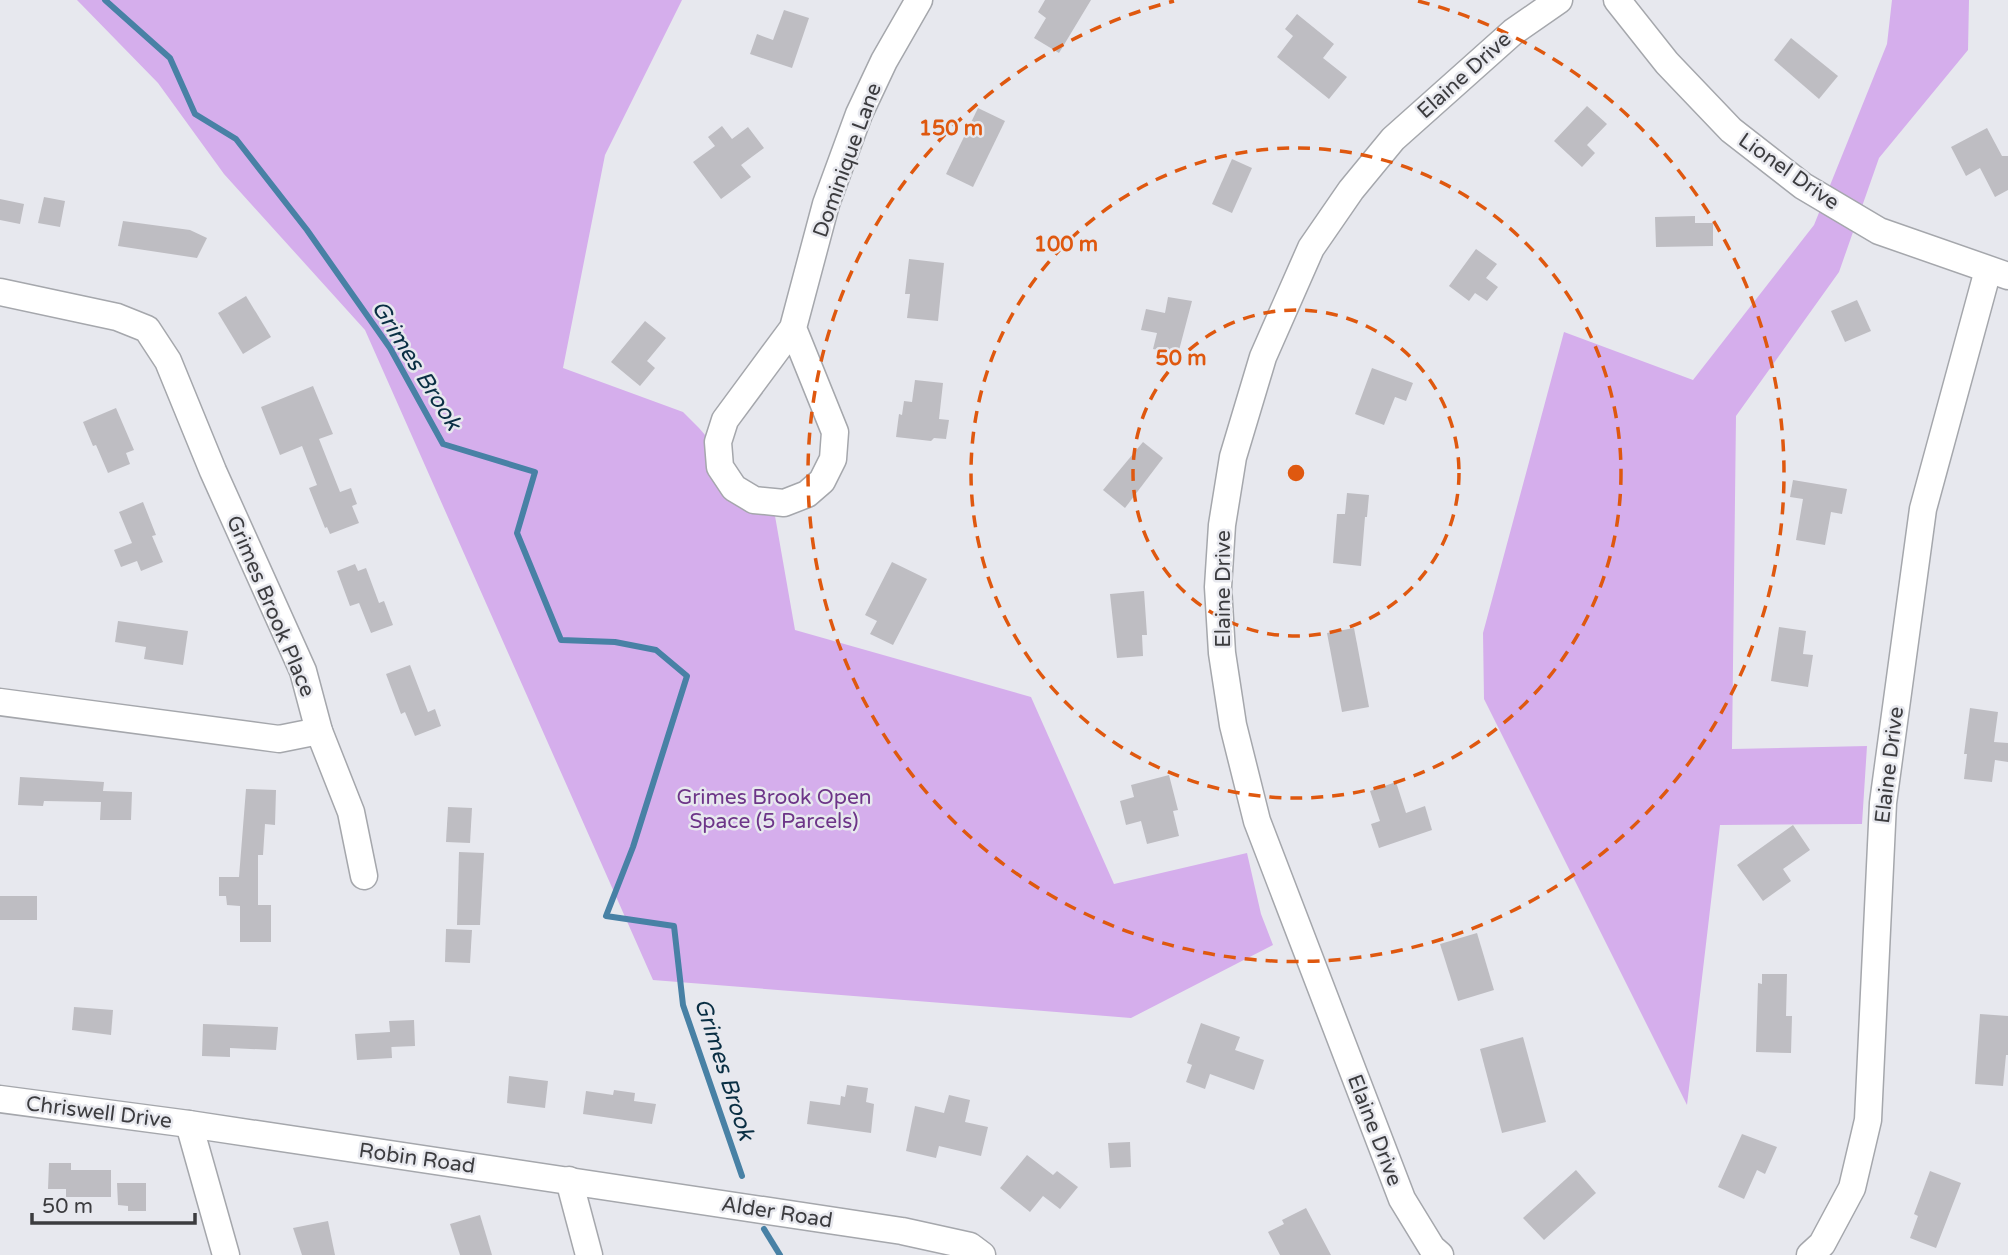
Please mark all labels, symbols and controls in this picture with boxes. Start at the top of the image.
street label: Elaine Drive [1412,27,1516,124]
street label: Dominique Lane [808,79,887,241]
text: 150 m [919,116,983,141]
street label: Lionel Drive [1734,128,1844,215]
text: 100 m [1034,232,1098,257]
water label: Grimes Brook [365,295,468,437]
text: 50 m [1155,346,1207,371]
centre of rings [1284,461,1308,485]
street label: Grimes Brook Place [221,512,320,701]
street label: Elaine Drive [1211,530,1236,648]
street label: Elaine Drive [1870,705,1909,825]
park label: Grimes Brook Open Space (5 Parcels) [676,785,872,834]
water label: Grimes Brook [688,995,761,1145]
street label: Elaine Drive [1342,1071,1407,1190]
street label: Chriswell Drive [25,1091,173,1134]
street label: Robin Road [357,1138,477,1179]
scale bar [32,1182,194,1226]
street label: Alder Road [720,1191,834,1234]
text: 50 m [42,1194,93,1219]

